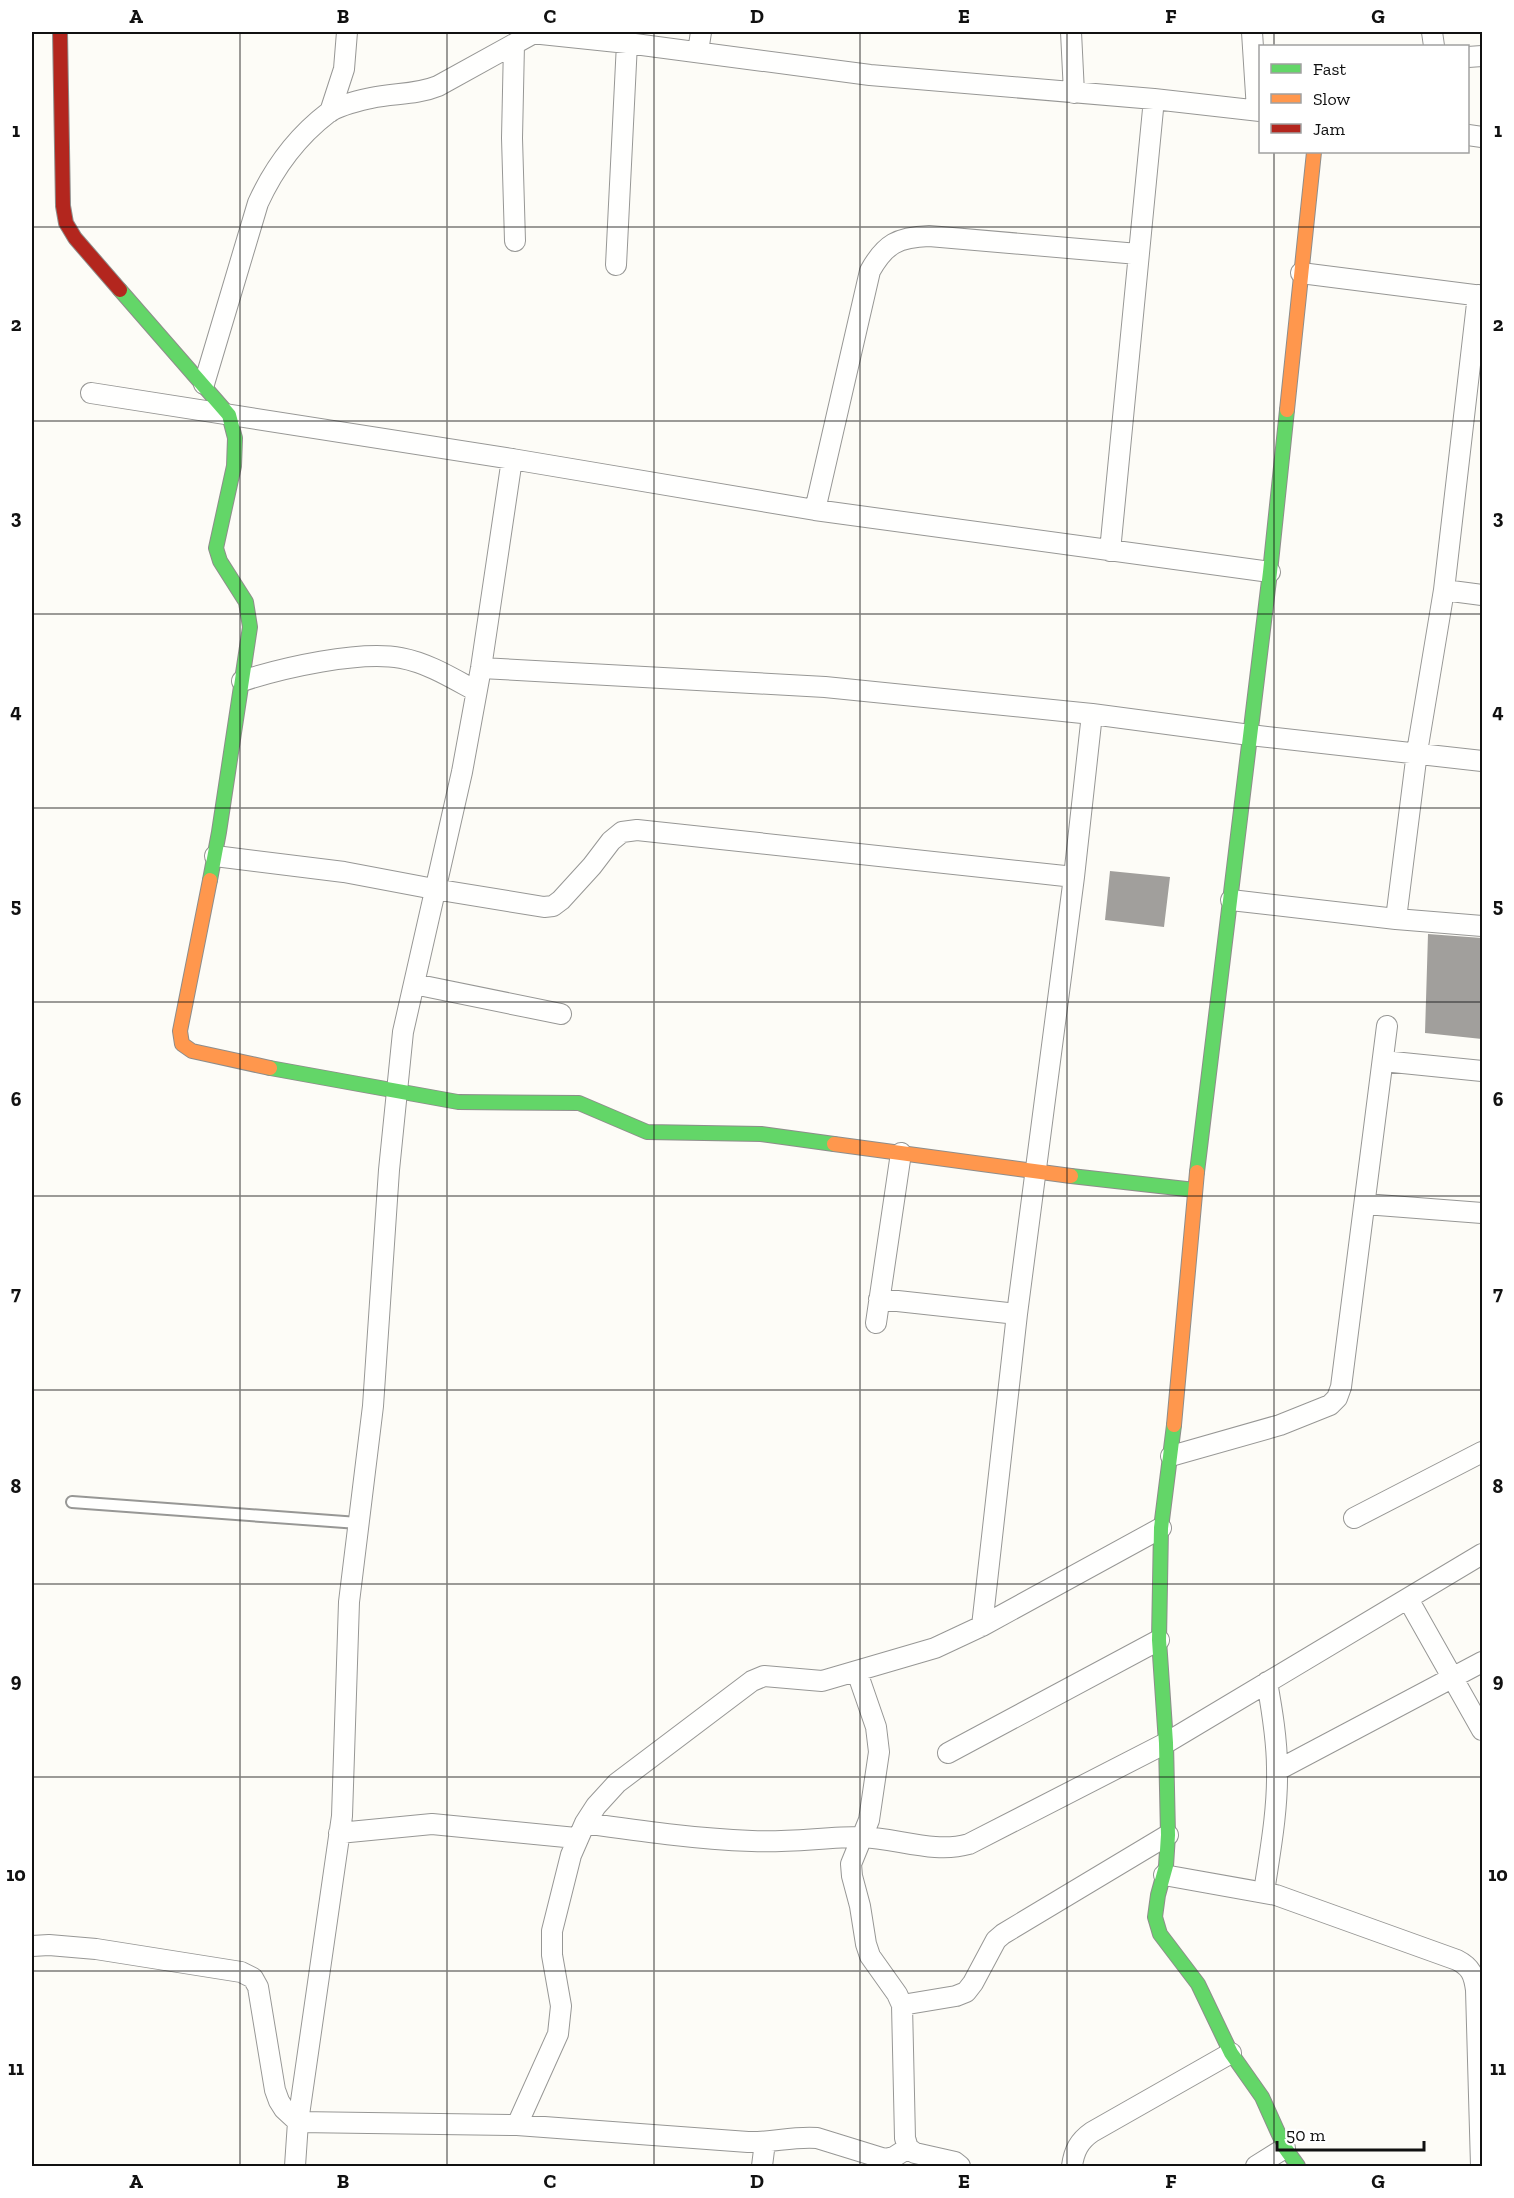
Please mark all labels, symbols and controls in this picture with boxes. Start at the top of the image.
text: A [129,4,143,28]
text: B [337,4,349,28]
text: C [544,4,557,28]
text: D [750,4,764,28]
text: E [958,4,970,28]
text: F [1165,4,1177,28]
text: G [1371,4,1385,28]
legend [1259,45,1469,153]
text: Fast [1313,58,1346,80]
text: Slow [1313,88,1350,110]
text: 1 [12,118,20,142]
text: Jam [1313,118,1345,140]
text: 1 [1494,118,1502,142]
text: 2 [11,312,22,336]
text: 2 [1493,312,1504,336]
text: 3 [11,505,22,529]
text: 3 [1493,505,1504,529]
text: 4 [10,699,22,723]
text: 4 [1492,699,1504,723]
text: 5 [11,893,21,917]
text: 5 [1493,893,1503,917]
text: 6 [11,1087,22,1111]
text: 6 [1493,1087,1504,1111]
text: 7 [11,1281,21,1305]
text: 7 [1493,1281,1503,1305]
text: 8 [11,1474,22,1498]
text: 8 [1493,1474,1504,1498]
text: 9 [11,1668,22,1692]
text: 9 [1493,1668,1504,1692]
text: 10 [6,1862,26,1886]
text: 10 [1488,1862,1508,1886]
text: 11 [8,2056,24,2080]
text: 11 [1490,2056,1506,2080]
scale bar [1277,2114,1424,2152]
text: 50 m [1286,2124,1326,2146]
text: A [129,2169,143,2193]
text: B [337,2169,349,2193]
text: C [544,2169,557,2193]
text: D [750,2169,764,2193]
text: E [958,2169,970,2193]
text: F [1165,2169,1177,2193]
text: G [1371,2169,1385,2193]

